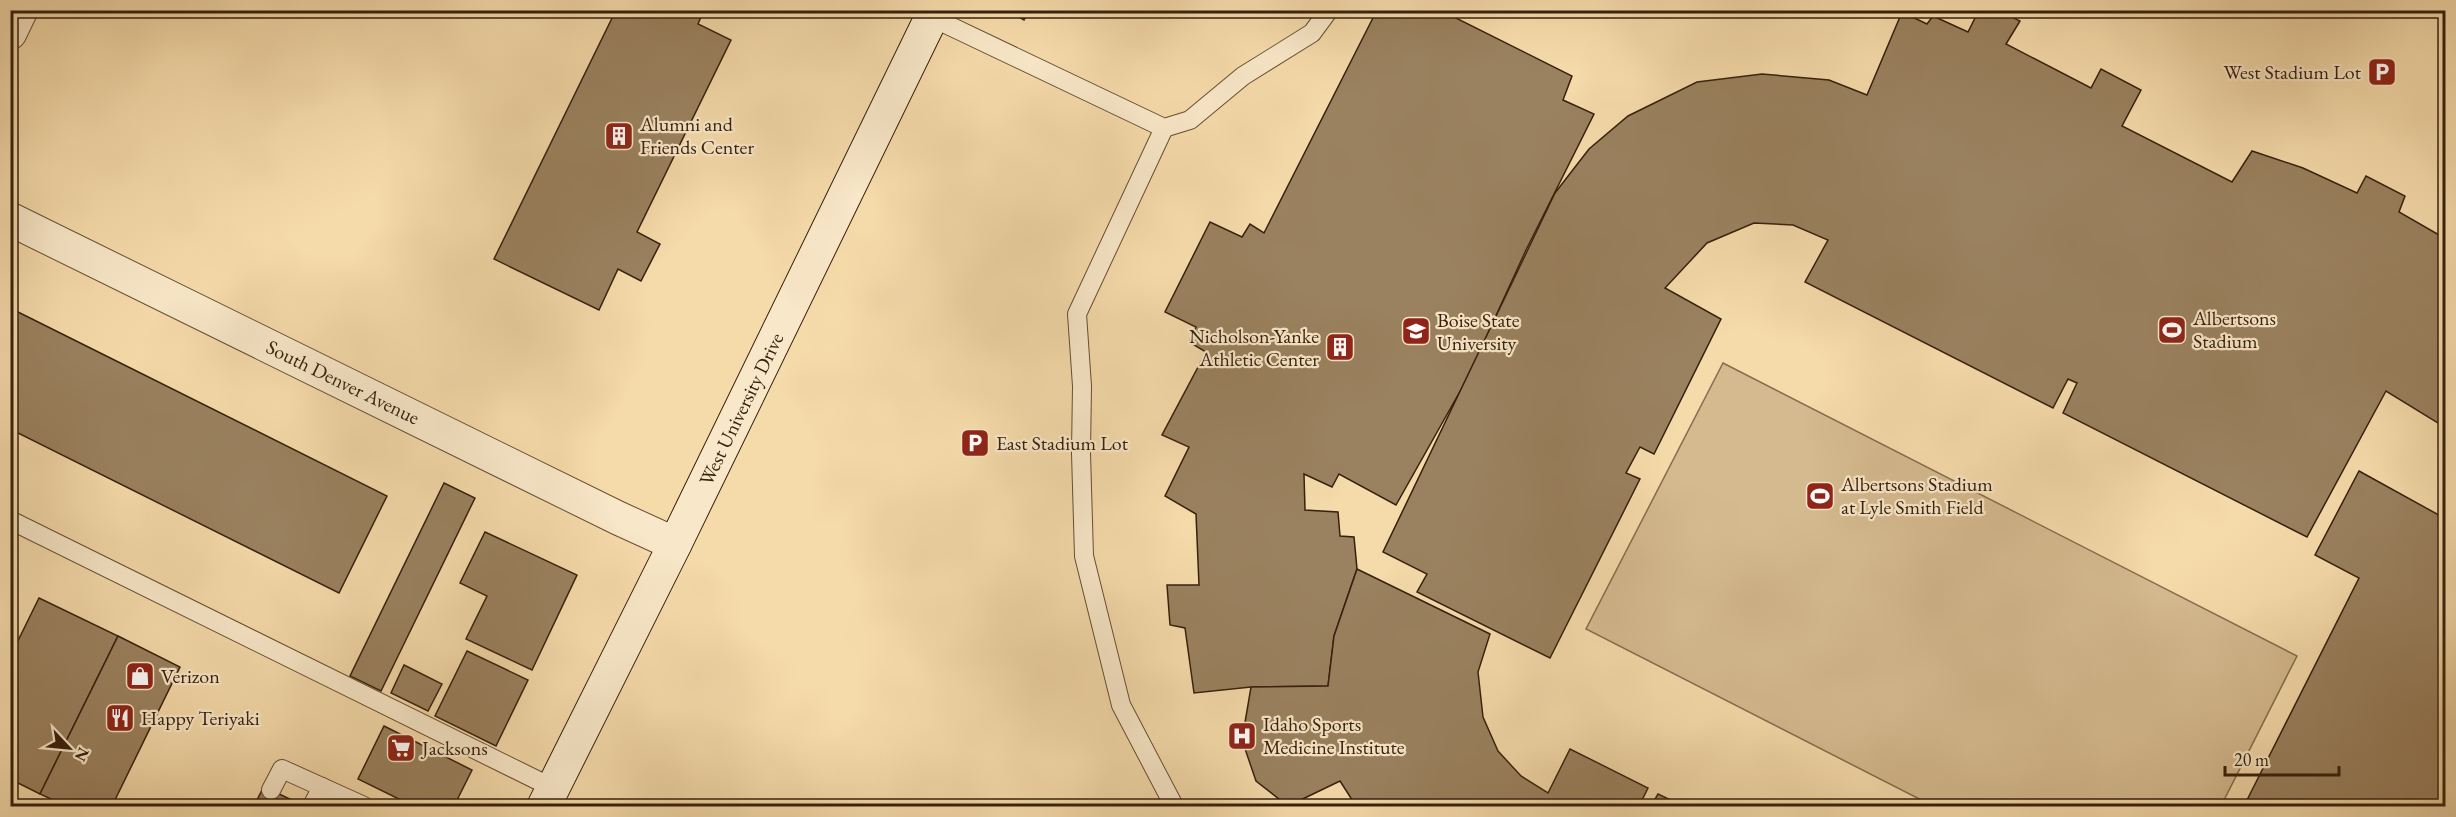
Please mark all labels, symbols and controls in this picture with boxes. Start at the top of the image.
parking icon: West Stadium Lot [2366,56,2398,88]
place label: West Stadium Lot [2224,59,2362,85]
place label: Alumni and Friends Center [639,111,754,160]
building icon: Alumni and Friends Center [603,120,635,152]
place label: Albertsons Stadium [2192,305,2276,354]
place label: Boise State University [1437,307,1520,356]
sports icon: Albertsons Stadium [2156,314,2188,346]
school or university icon: Boise State University [1400,315,1432,347]
place label: Nicholson-Yanke Athletic Center [1189,323,1319,372]
street label: West University Drive [693,328,789,490]
building icon: Nicholson-Yanke Athletic Center [1324,331,1356,363]
street label: South Denver Avenue [262,334,424,430]
parking icon: East Stadium Lot [959,427,991,459]
place label: East Stadium Lot [996,430,1129,456]
place label: Albertsons Stadium at Lyle Smith Field [1840,471,1993,520]
sports icon: Albertsons Stadium at Lyle Smith Field [1804,480,1836,512]
shop icon: Verizon [124,660,156,692]
place label: Verizon [161,663,220,689]
restaurant icon: Happy Teriyaki [104,702,136,734]
place label: Happy Teriyaki [141,705,260,731]
place label: Idaho Sports Medicine Institute [1263,711,1405,760]
north arrow [39,718,99,778]
hospital icon: Idaho Sports Medicine Institute [1226,720,1258,752]
supermarket icon: Jacksons [385,732,417,764]
place label: Jacksons [420,735,488,761]
scale bar [2225,739,2339,777]
text: N [70,744,94,765]
text: 20 m [2234,748,2269,771]

